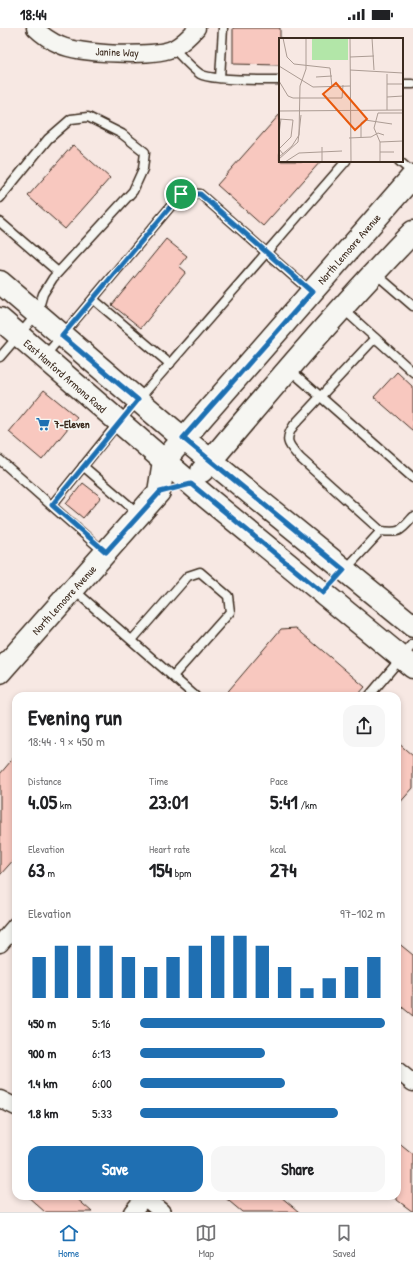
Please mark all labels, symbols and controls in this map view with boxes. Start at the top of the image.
text: 18:44 [20,4,47,25]
inset map [279,38,403,162]
street label: Janine Way [95,44,139,60]
pin [164,177,198,211]
icon: arrive [170,183,192,205]
street label: North Lemoore Avenue [314,210,384,287]
street label: East Hanford Armona Road [21,336,110,416]
supermarket icon: 7-Eleven [35,416,51,432]
place label: 7-Eleven [53,417,90,431]
street label: North Lemoore Avenue [29,562,99,638]
text: Evening run [28,702,122,732]
button: share [343,705,385,747]
text: 18:44 · 9 × 450 m [28,732,105,750]
text: Distance [28,774,62,788]
text: Time [149,774,168,788]
text: Pace [270,774,288,788]
text: 4.05 [28,788,57,815]
text: 23:01 [149,788,188,815]
text: 5:41 [270,788,298,815]
text: km [57,798,72,812]
text: /km [298,798,317,812]
text: Elevation [28,842,65,856]
text: Heart rate [149,842,190,856]
text: kcal [270,842,286,856]
text: 63 [28,856,45,883]
text: 154 [149,856,172,883]
text: 274 [270,856,297,883]
text: m [45,866,55,880]
text: bpm [172,866,191,880]
text: Elevation [28,904,71,922]
text: 97–102 m [340,904,385,922]
text: 450 m [28,1014,56,1032]
text: 5:16 [92,1014,110,1032]
text: 900 m [28,1044,56,1062]
text: 6:13 [92,1044,111,1062]
text: 1.4 km [28,1074,58,1092]
text: 6:00 [92,1074,112,1092]
text: 1.8 km [28,1104,58,1122]
text: 5:33 [92,1104,112,1122]
button: Save [28,1146,203,1192]
button: Share [211,1146,385,1192]
tab: Home [58,1222,80,1260]
tab: Map [195,1222,217,1260]
tab: Saved [333,1222,355,1260]

